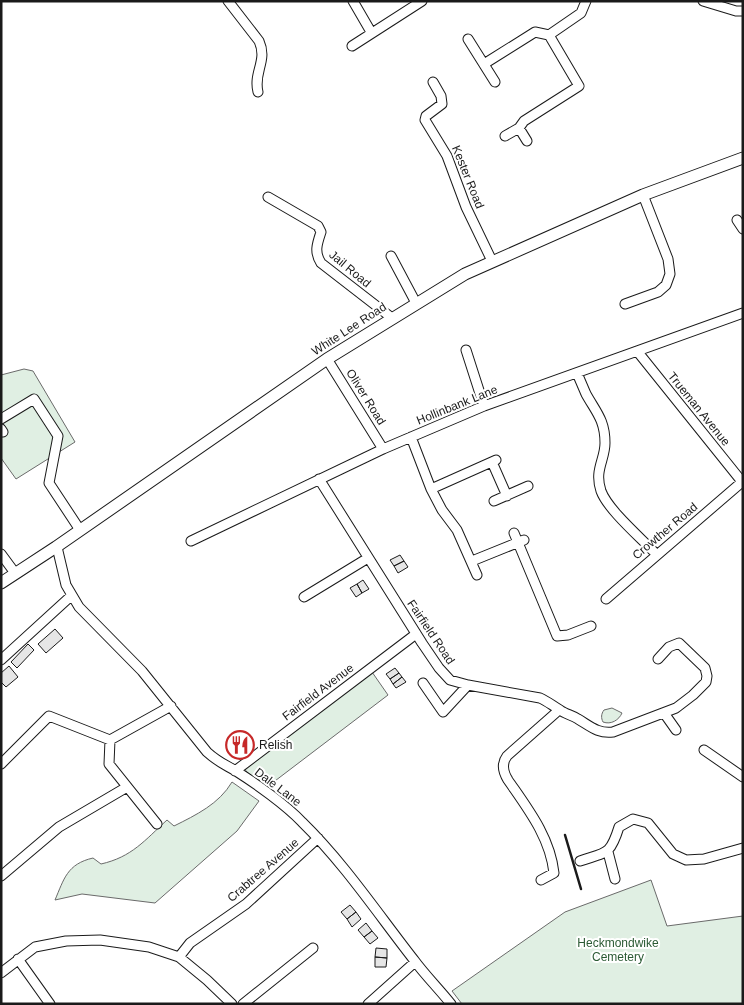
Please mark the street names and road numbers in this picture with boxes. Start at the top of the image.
street label: Kester Road [449,143,487,211]
street label: Jail Road [326,248,374,290]
street label: White Lee Road [309,300,389,358]
street label: Oliver Road [343,366,389,428]
street label: Trueman Avenue [665,369,733,449]
street label: Hollinbank Lane [414,382,500,428]
street label: Crowther Road [630,500,700,562]
street label: Fairfield Road [404,597,458,667]
street label: Fairfield Avenue [280,660,357,723]
street label: Dale Lane [252,765,304,809]
street label: Crabtree Avenue [225,835,302,905]

